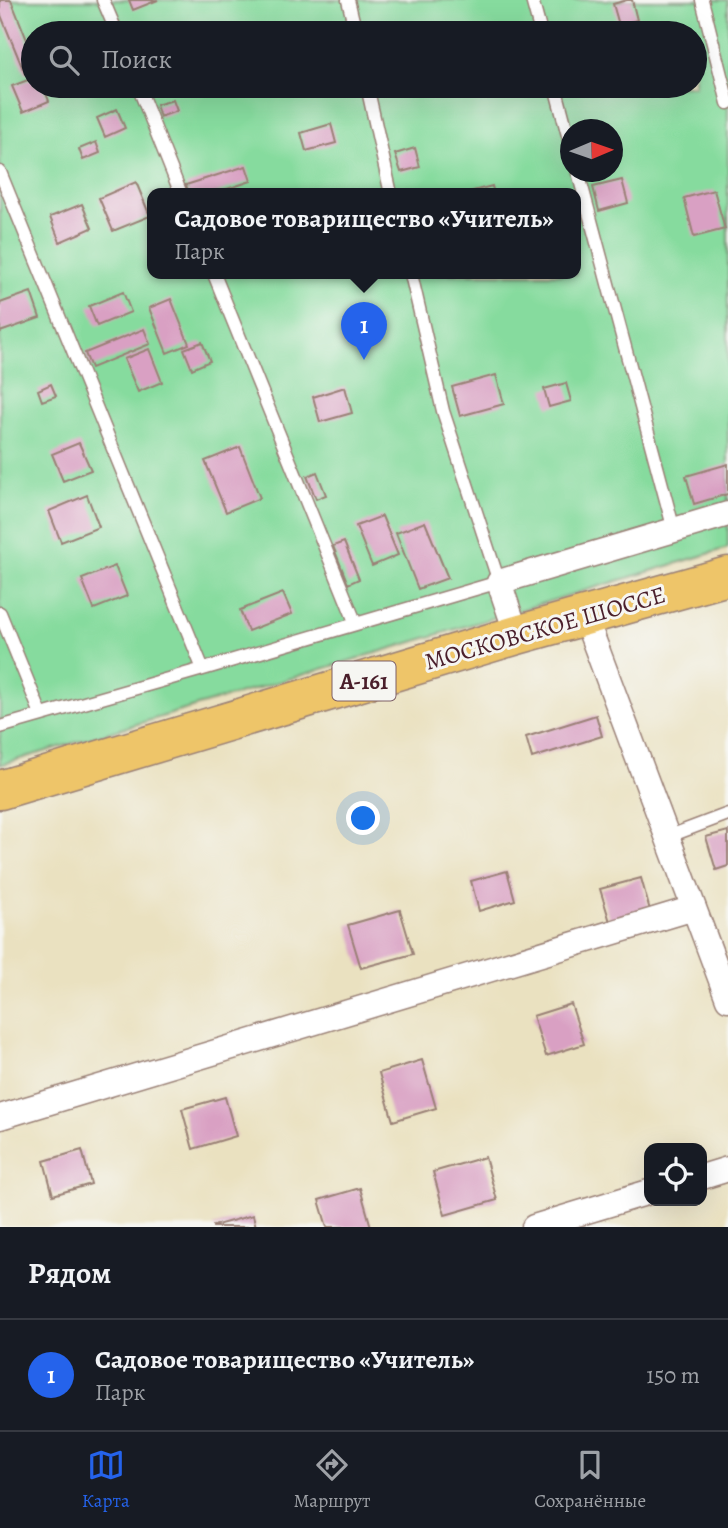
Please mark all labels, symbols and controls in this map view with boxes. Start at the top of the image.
search box [21,21,707,98]
icon: search [45,41,83,79]
text: Поиск [101,42,172,77]
north arrow [560,119,623,182]
popup [147,188,581,279]
text: Садовое товарищество «Учитель» [174,201,554,236]
text: Парк [174,236,225,267]
pin: 1 [341,302,387,360]
street label: МОСКОВСКОЕ ШОССЕ [421,578,669,678]
road number: А-161 [332,662,396,701]
your location [346,801,380,835]
map controls [644,1143,707,1206]
button: locate [644,1143,707,1206]
text: Рядом [28,1253,111,1293]
text: Садовое товарищество «Учитель» [95,1342,474,1377]
text: 1 [47,1360,55,1391]
text: 150 m [646,1360,700,1391]
text: Парк [95,1377,146,1408]
tab: Карта [82,1446,130,1514]
tab: Маршрут [293,1446,370,1514]
tab: Сохранённые [534,1446,646,1514]

